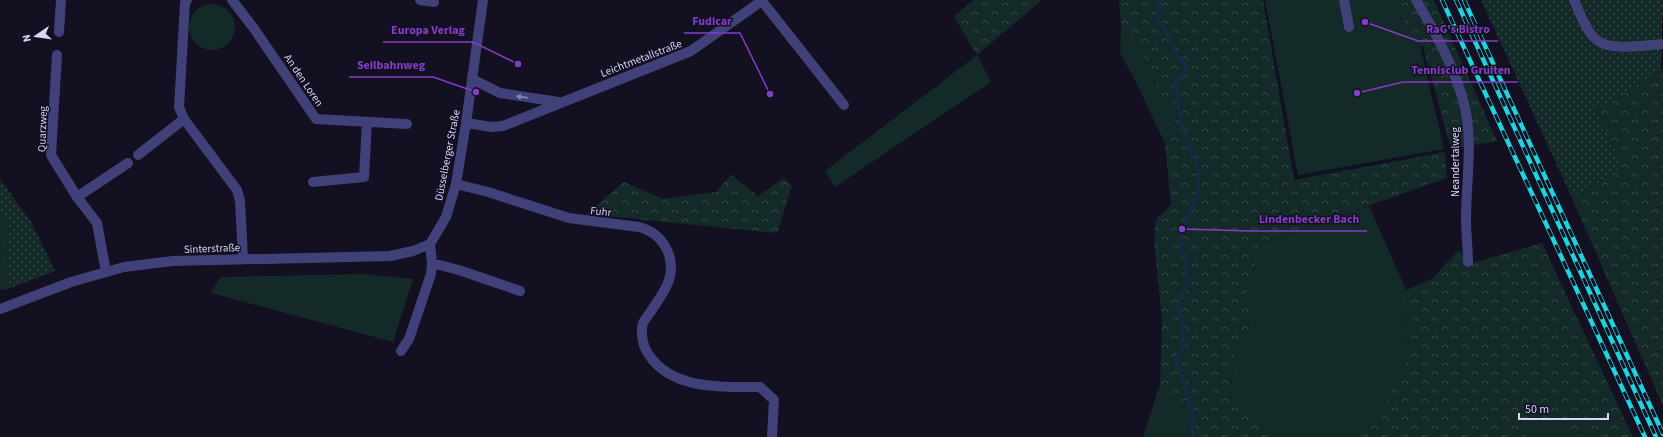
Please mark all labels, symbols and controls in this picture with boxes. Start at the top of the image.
callout: Fudicar [684,9,740,33]
text: Fudicar [692,13,732,30]
north arrow [16,16,56,56]
callout: RaG's Bistro [1418,17,1498,41]
callout: Europa Verlag [383,18,473,42]
text: RaG's Bistro [1426,21,1490,38]
text: Europa Verlag [391,22,465,39]
text: N [19,33,35,43]
street label: Leichtmetallstraße [598,36,685,81]
street label: An den Loren [281,51,327,109]
callout: Seilbahnweg [349,53,433,77]
text: Seilbahnweg [357,57,426,74]
callout: Tennisclub Gruiten [1403,58,1518,82]
text: Tennisclub Gruiten [1411,62,1511,79]
one-way arrow [516,94,528,100]
street label: Quarzweg [34,105,51,152]
street label: Düsselberger Straße [431,108,464,202]
street label: Neandertalweg [1448,127,1463,197]
street label: Fuhr [590,203,612,220]
callout: Lindenbecker Bach [1250,207,1367,231]
text: Lindenbecker Bach [1259,211,1360,228]
street label: Sinterstraße [184,240,241,257]
scale bar [1519,395,1608,421]
text: 50 m [1525,401,1549,418]

